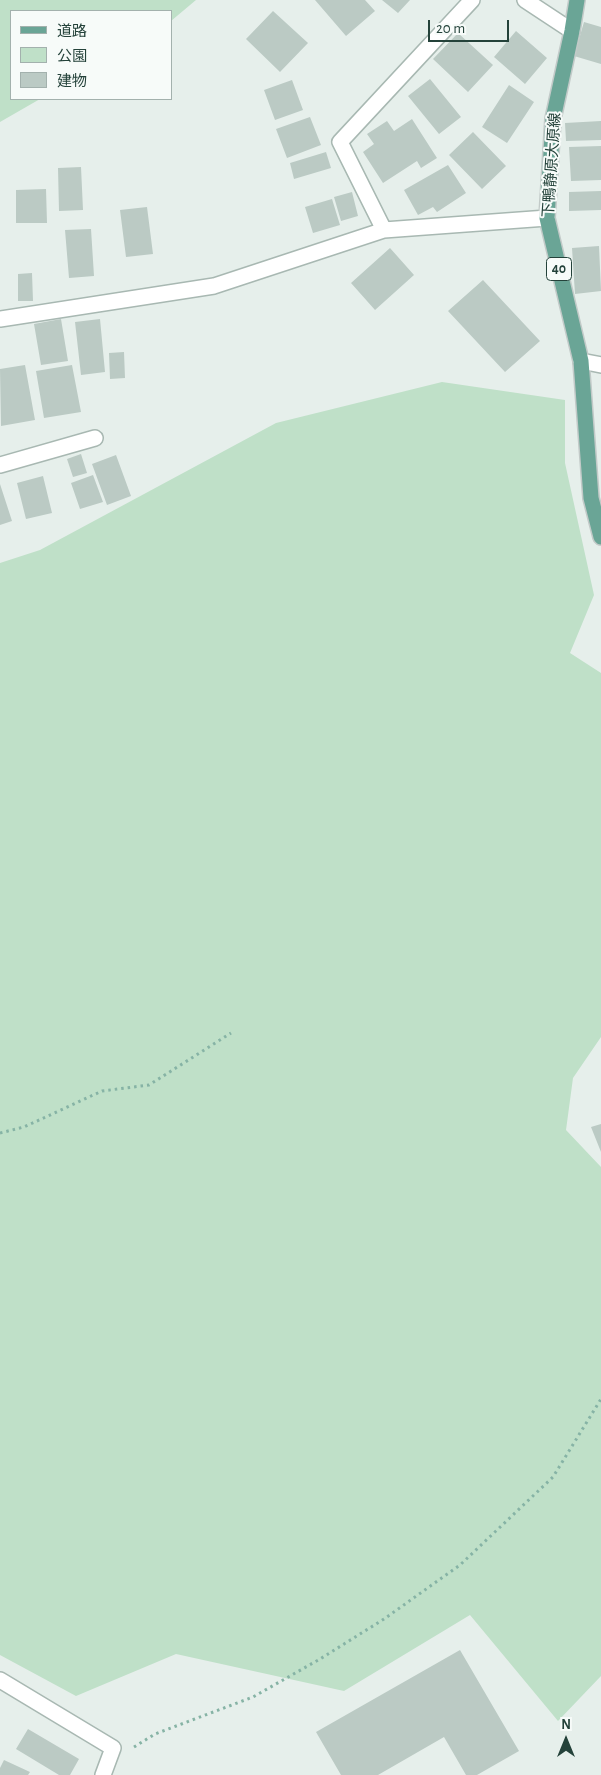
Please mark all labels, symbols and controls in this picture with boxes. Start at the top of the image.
legend [10,10,172,100]
scale bar [431,10,512,42]
text: 20 m [436,21,465,36]
text: 道路 [57,24,87,39]
text: 公園 [57,49,87,64]
text: 建物 [57,74,87,89]
street label: 下鴨静原大原線 [539,112,565,218]
road number: 40 [546,258,572,280]
north arrow [541,1715,591,1765]
text: N [561,1718,571,1732]

